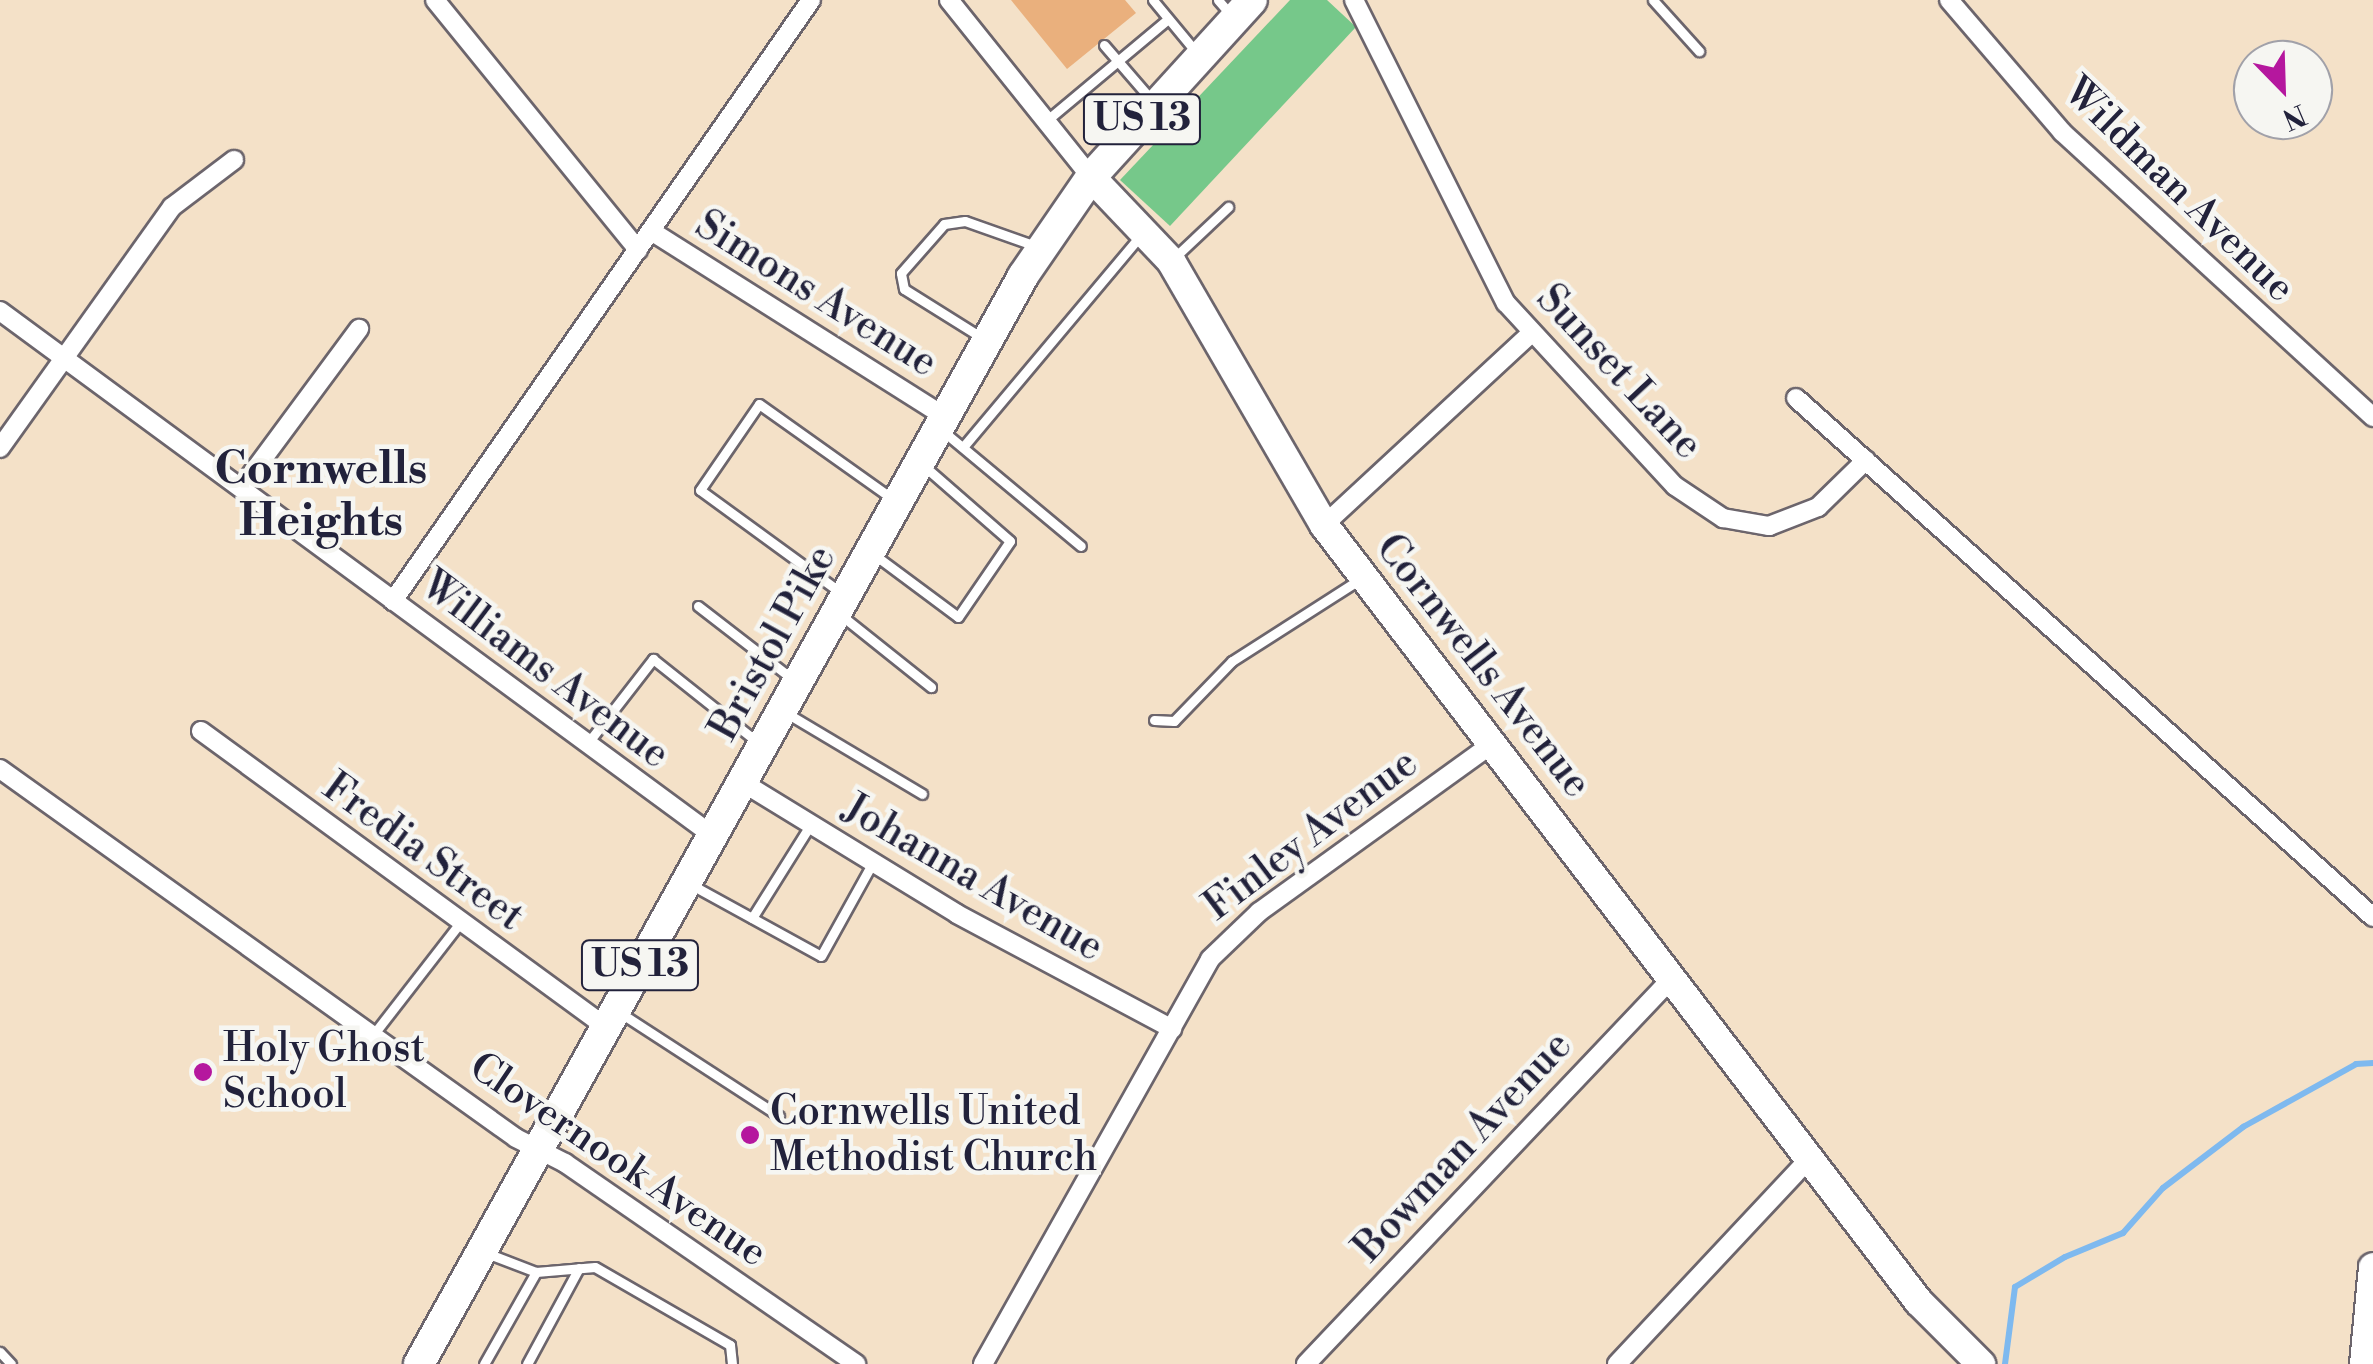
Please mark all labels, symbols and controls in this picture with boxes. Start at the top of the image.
north arrow [2233,40,2333,140]
street label: Wildman Avenue [2054,68,2304,312]
road number: US 13 [1082,86,1202,152]
text: N [2277,96,2311,137]
street label: Simons Avenue [687,201,945,387]
street label: Sunset Lane [1526,275,1712,469]
district label: Cornwells Heights [215,443,427,549]
street label: Cornwells Avenue [1365,525,1601,807]
street label: Bristol Pike [700,537,846,749]
street label: Williams Avenue [412,561,678,779]
street label: Finley Avenue [1195,739,1427,931]
street label: Fredia Street [313,763,533,941]
street label: Johanna Avenue [835,784,1111,972]
road number: US 13 [580,932,700,998]
street label: Bowman Avenue [1344,1022,1582,1272]
place label: Holy Ghost School [223,1025,425,1119]
street label: Clovernook Avenue [460,1043,776,1277]
marker: Holy Ghost School [192,1061,214,1083]
place label: Cornwells United Methodist Church [770,1088,1097,1182]
marker: Cornwells United Methodist Church [739,1124,761,1146]

